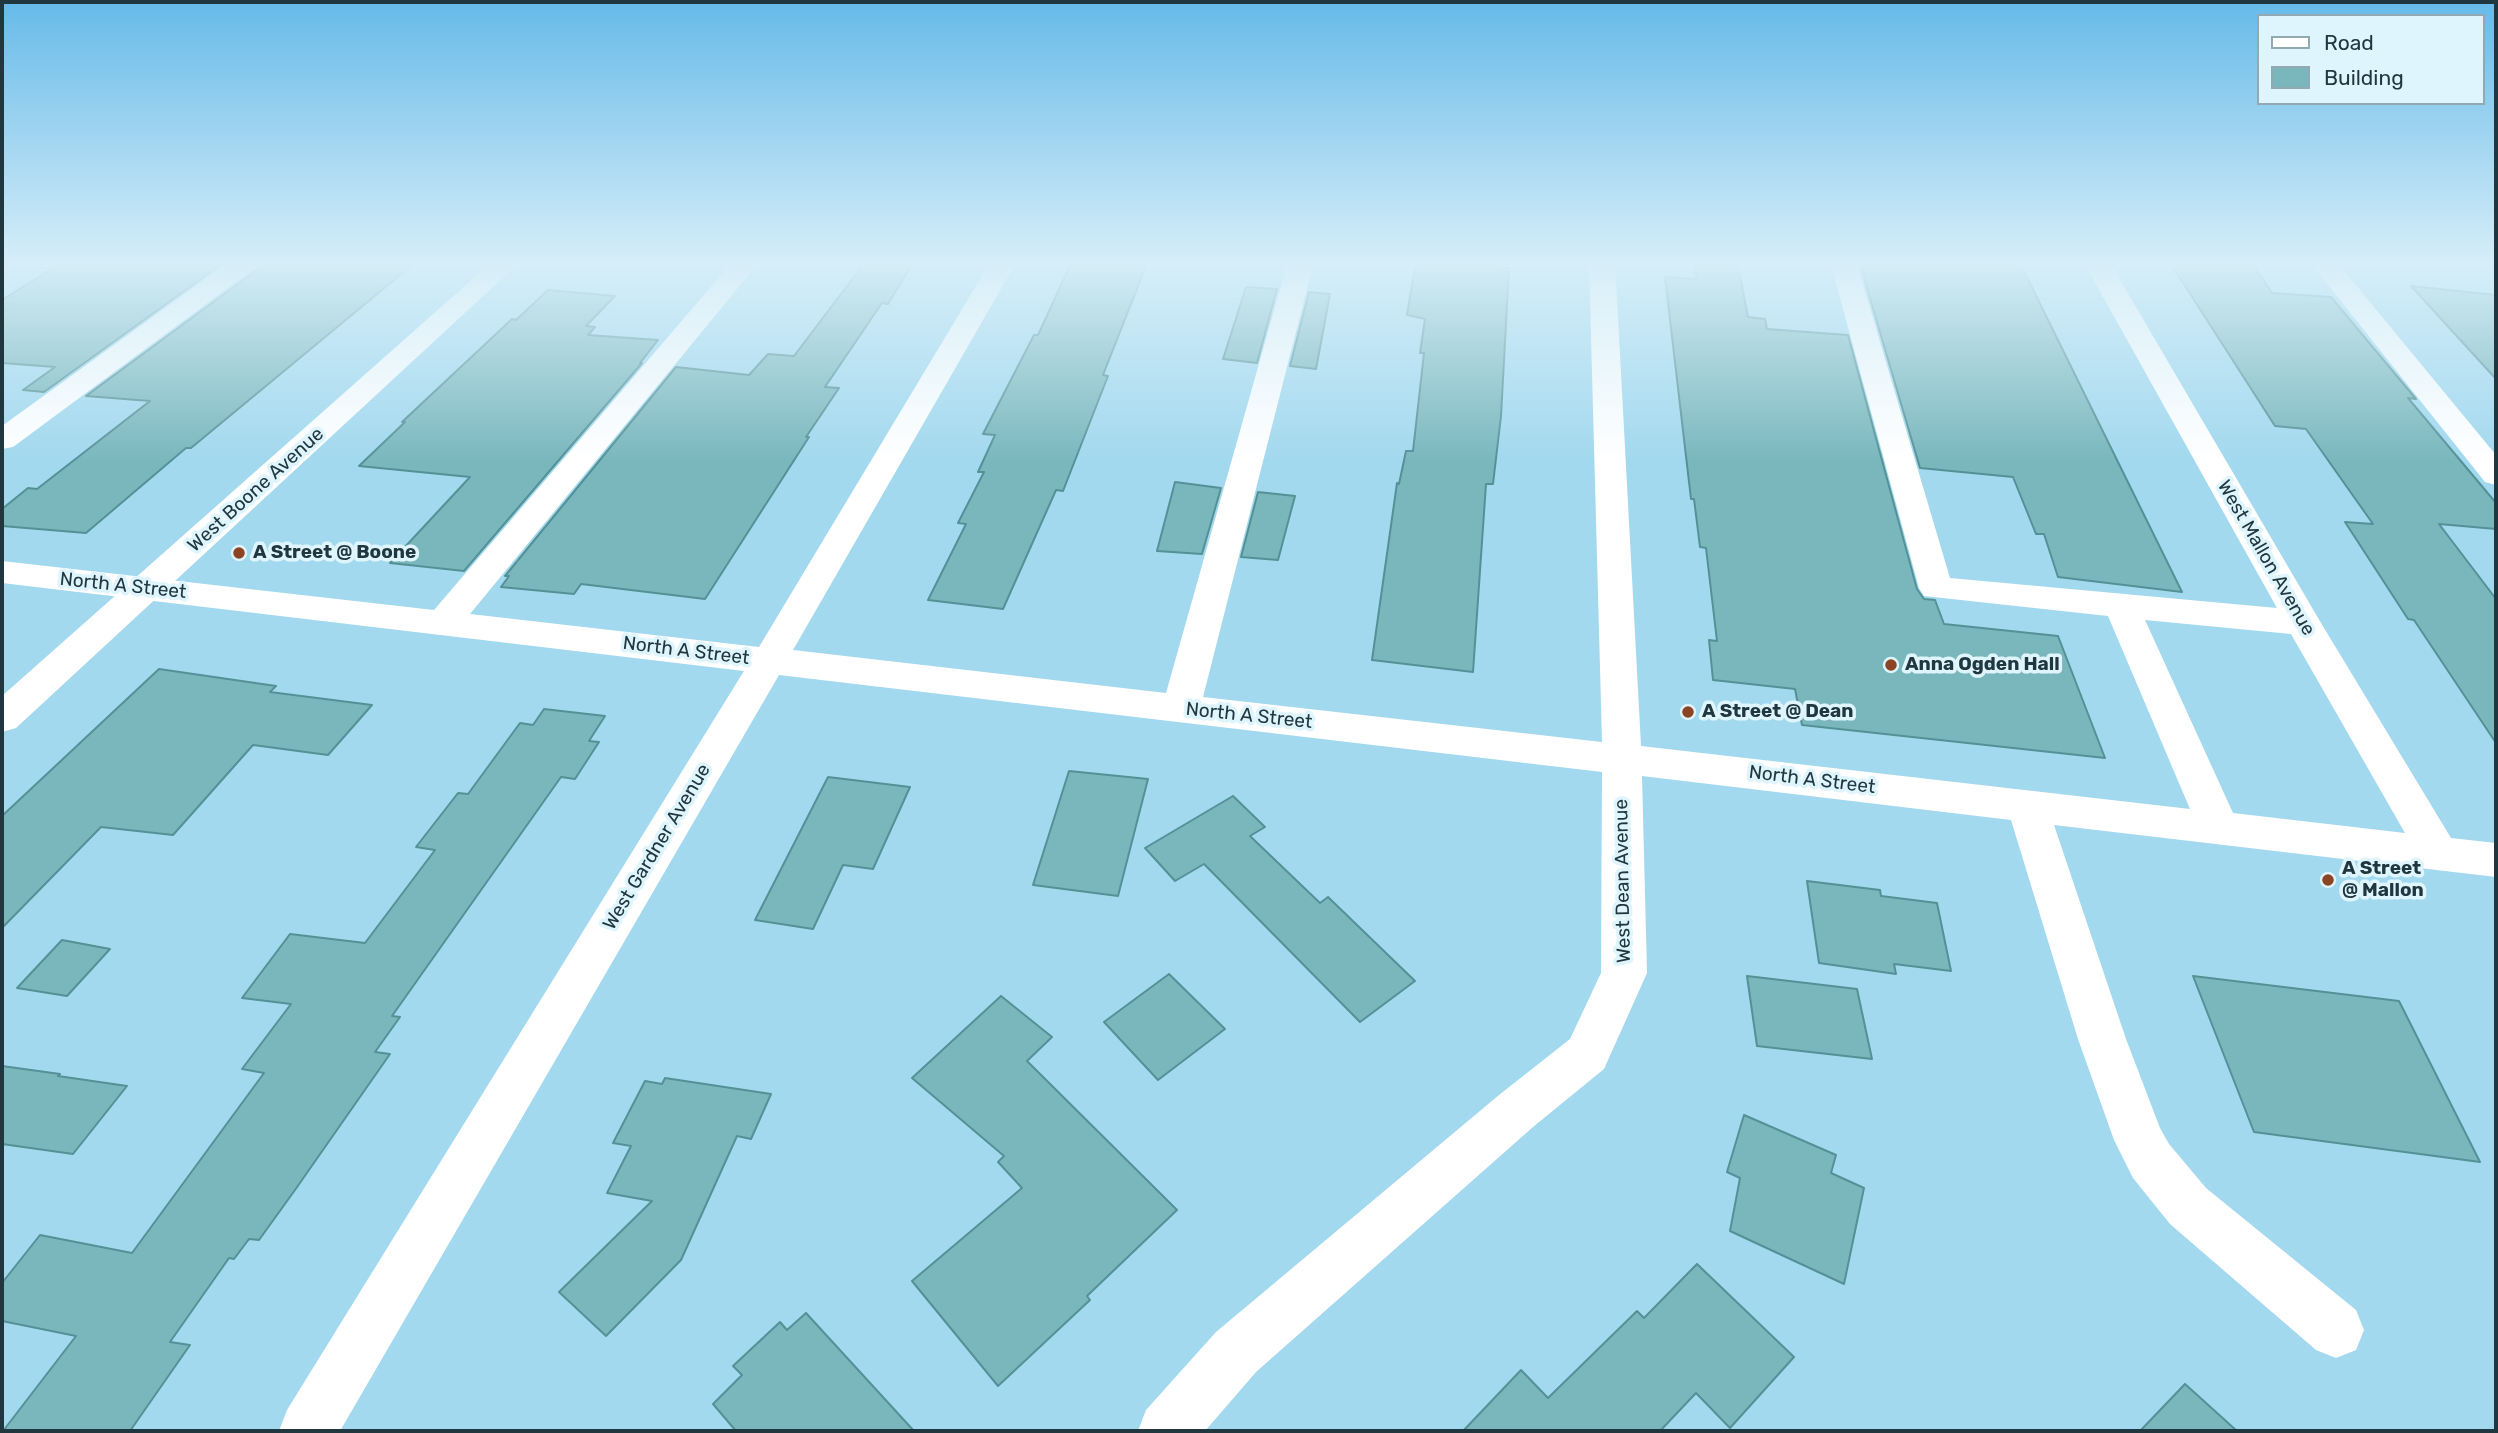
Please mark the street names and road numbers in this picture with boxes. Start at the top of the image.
street label: West Boone Avenue [183,423,329,557]
street label: West Mallon Avenue [2212,476,2320,640]
street label: North A Street [59,568,187,604]
street label: North A Street [621,632,751,670]
street label: North A Street [1185,698,1313,734]
street label: West Gardner Avenue [598,760,716,934]
street label: North A Street [1747,761,1877,799]
street label: West Dean Avenue [1610,799,1636,963]

